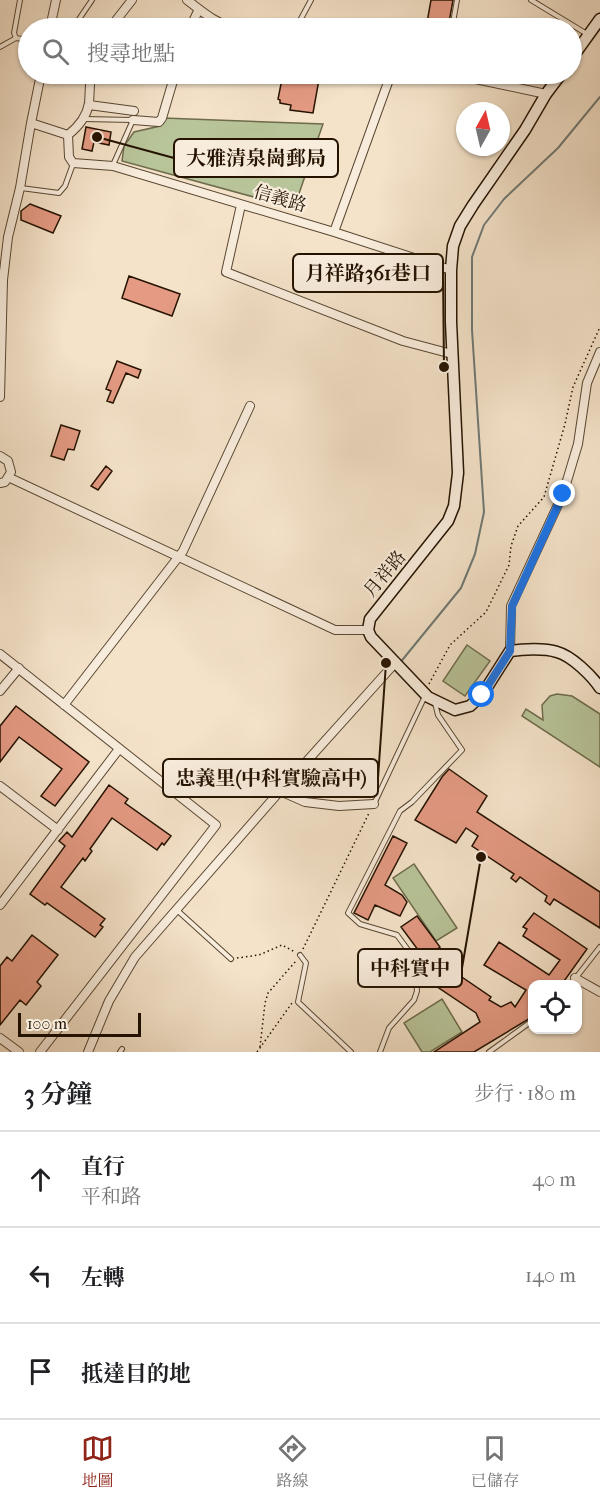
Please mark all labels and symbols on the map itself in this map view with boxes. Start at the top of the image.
north arrow [456,102,510,156]
callout: 大雅清泉崗郵局 [174,139,338,177]
text: 大雅清泉崗郵局 [186,147,326,170]
street label: 信義路 [251,181,309,217]
callout: 月祥路361巷口 [293,254,443,292]
text: 月祥路361巷口 [305,262,431,285]
route end [549,480,575,506]
street label: 月祥路 [360,547,410,601]
route start [468,681,494,707]
callout: 忠義里(中科實驗高中) [163,759,378,797]
text: 忠義里(中科實驗高中) [175,767,367,790]
callout: 中科實中 [358,949,462,987]
text: 中科實中 [370,957,450,980]
scale bar [18,1010,141,1038]

